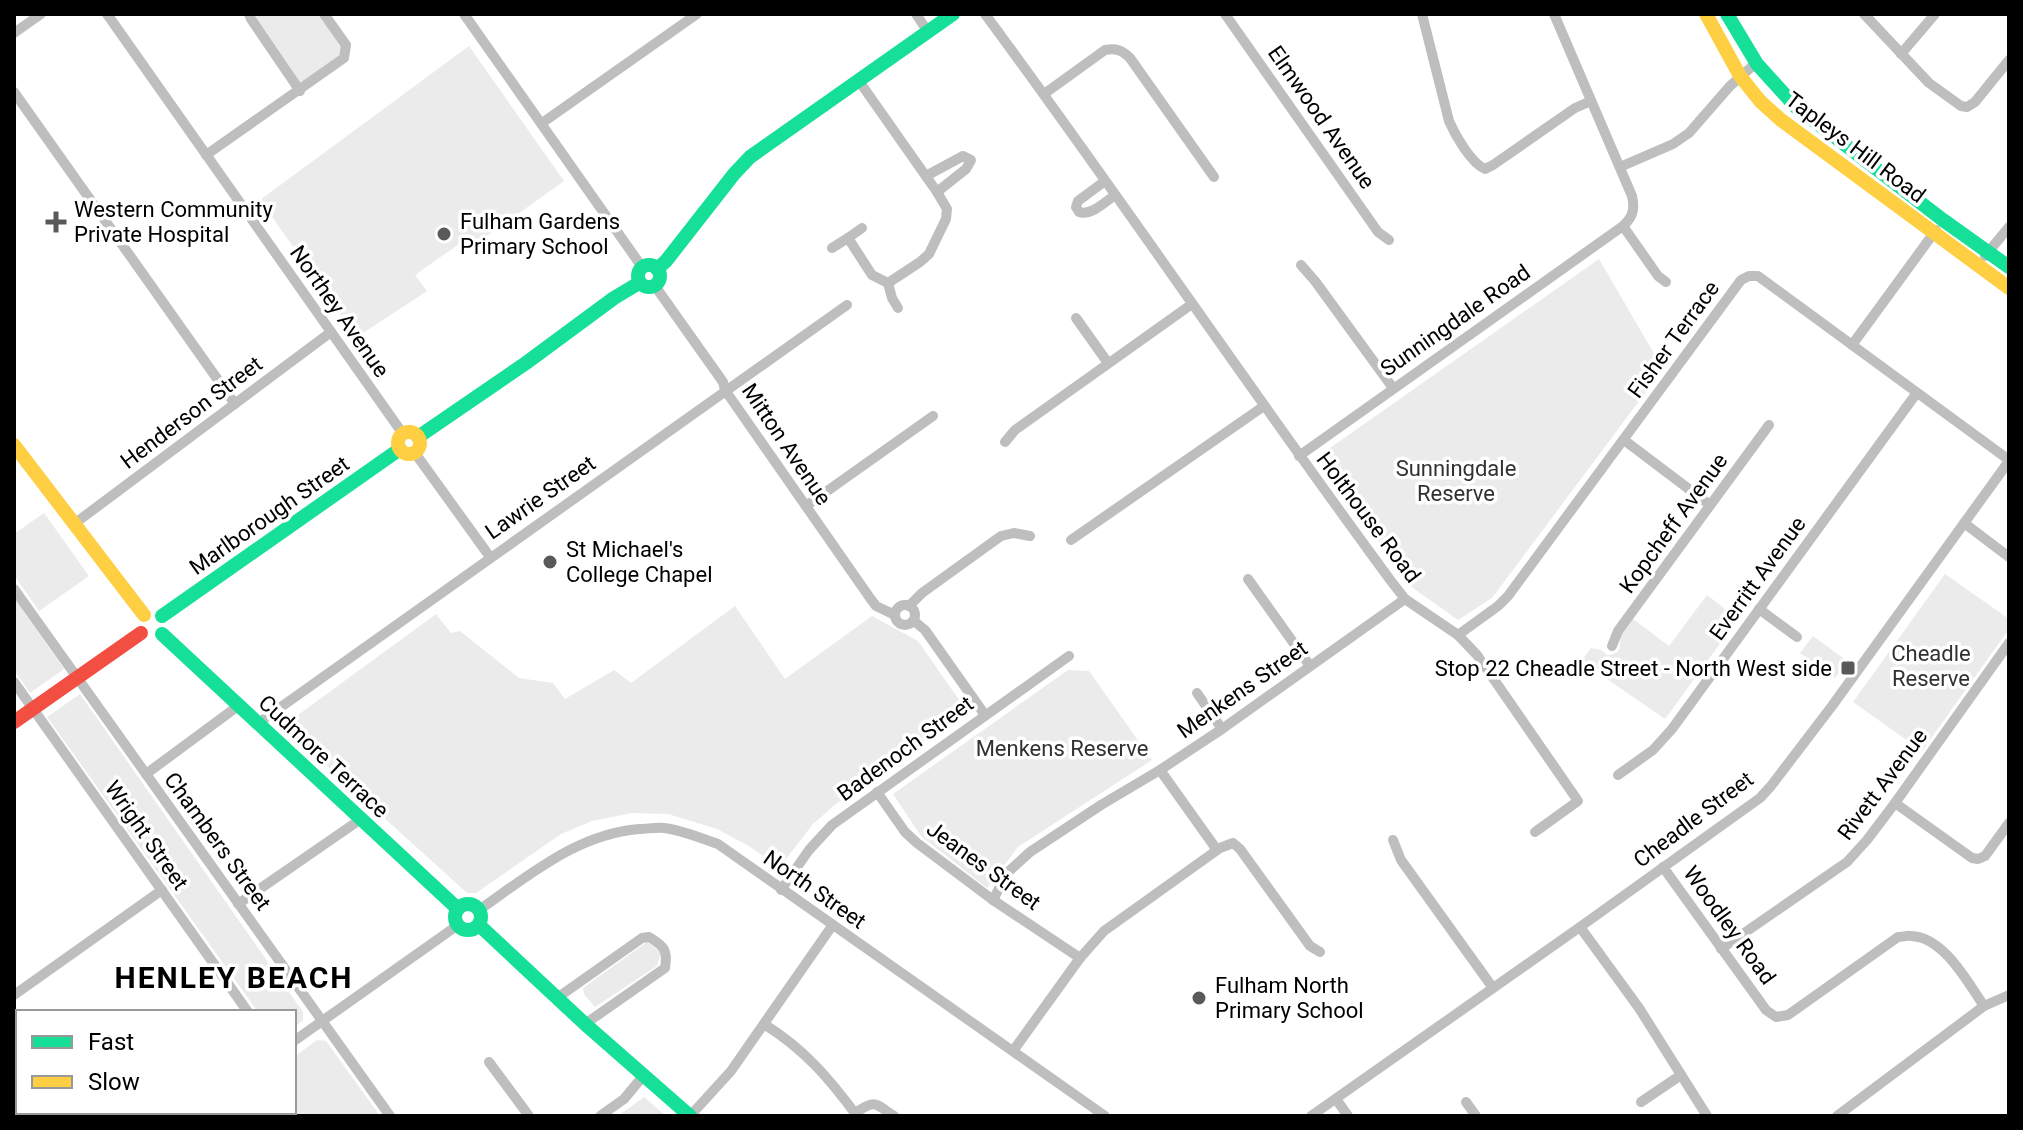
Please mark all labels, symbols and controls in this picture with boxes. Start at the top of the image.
street label: Elmwood Avenue [1263,41,1380,194]
street label: Tapleys Hill Road [1781,87,1930,208]
place label: Western Community Private Hospital [74,197,273,247]
place label: Fulham Gardens Primary School [460,209,620,259]
marker: Western Community Private Hospital [45,211,67,233]
marker: Fulham Gardens Primary School [435,225,453,243]
street label: Northey Avenue [285,241,394,382]
street label: Sunningdale Road [1376,260,1535,381]
street label: Fisher Terrace [1623,276,1724,403]
street label: Henderson Street [116,351,267,474]
street label: Mitton Avenue [737,379,836,510]
street label: Holthouse Road [1312,447,1426,587]
street label: Kopcheff Avenue [1614,449,1732,598]
street label: Lawrie Street [481,450,600,544]
street label: Marlborough Street [185,451,354,580]
park label: Sunningdale Reserve [1396,456,1516,506]
street label: Everritt Avenue [1704,512,1811,645]
place label: St Michael's College Chapel [566,537,712,587]
marker: St Michael's College Chapel [541,553,559,571]
street label: Menkens Street [1173,635,1312,743]
park label: Cheadle Reserve [1891,641,1971,691]
place label: Stop 22 Cheadle Street - North West side [1435,656,1832,681]
marker: Stop 22 Cheadle Street - North West side [1839,659,1857,677]
street label: Cudmore Terrace [254,690,394,823]
street label: Badenoch Street [833,691,978,806]
street label: Rivett Avenue [1832,724,1932,845]
park label: Menkens Reserve [976,736,1148,761]
street label: Cheadle Street [1629,766,1758,872]
street label: Chambers Street [159,768,276,915]
street label: Wright Street [100,776,193,895]
street label: Jeanes Street [922,816,1045,915]
street label: North Street [759,845,871,934]
street label: Woodley Road [1678,861,1781,989]
district label: HENLEY BEACH [114,960,354,995]
place label: Fulham North Primary School [1215,973,1364,1023]
marker: Fulham North Primary School [1190,989,1208,1007]
legend [16,1010,296,1114]
text: Fast [88,1028,134,1056]
text: Slow [88,1068,140,1096]

